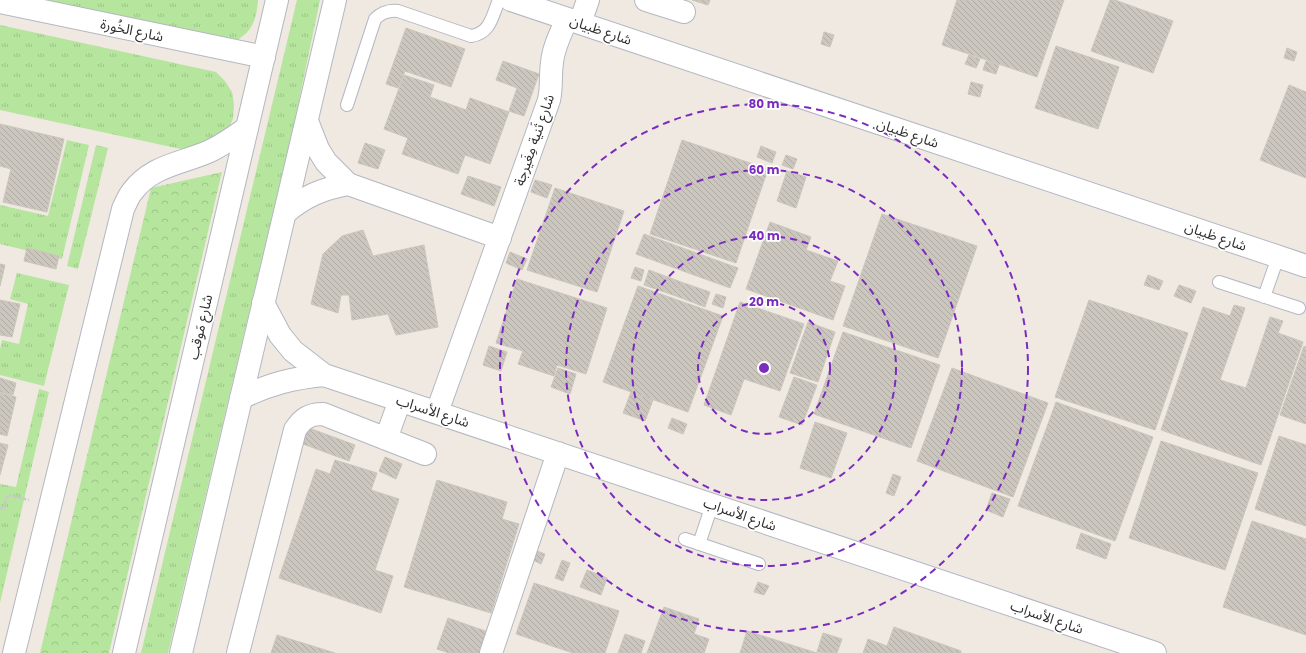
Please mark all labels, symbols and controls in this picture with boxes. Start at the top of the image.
street label: شارع ظبيان [567,10,635,51]
street label: شارع الخُورة [99,14,165,47]
street label: شارع ثَنية مِغَيرجة [509,91,560,189]
text: 80 m [749,95,780,112]
street label: شارع ظبيان [874,113,942,154]
text: 60 m [749,161,780,178]
street label: شارع ظبيان [1182,216,1250,257]
text: 40 m [748,227,780,244]
street label: شارع مَوقب [183,292,218,362]
text: 20 m [749,293,779,310]
centre of rings [757,361,771,375]
street label: شارع الأسراب [393,390,472,433]
street label: شارع الأسراب [701,492,779,537]
street label: شارع الأسراب [1008,595,1086,640]

